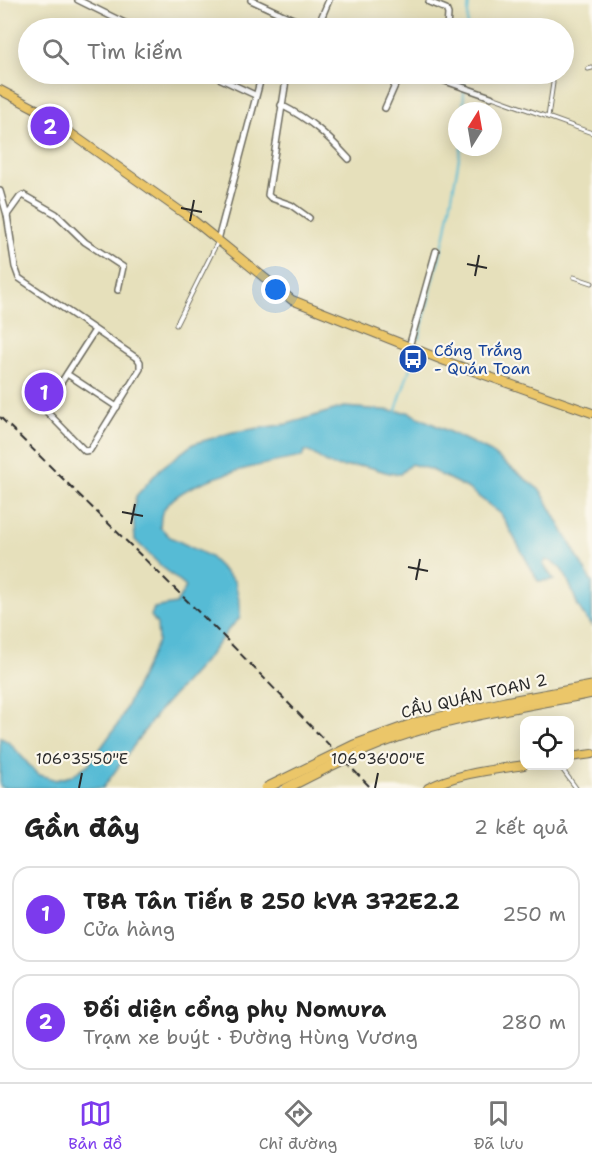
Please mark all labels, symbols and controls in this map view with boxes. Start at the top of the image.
search box [18,18,574,84]
icon: search [39,35,72,68]
text: Tìm kiếm [87,37,183,66]
north arrow [448,102,502,156]
pin: 2 [31,104,70,148]
your location [261,275,290,304]
place label: Cống Trắng - Quán Toan [434,340,531,379]
bus stop icon: Cống Trắng - Quán Toan [397,343,429,375]
pin: 1 [24,370,63,414]
street label: CẦU QUÁN TOAN 2 [398,667,549,723]
map controls [520,716,574,770]
button: locate [520,716,574,770]
text: 106°35'50"E [36,749,128,769]
text: 106°36'00"E [331,749,425,769]
text: Gần đây [24,810,140,845]
text: 2 kết quả [474,814,568,840]
text: TBA Tân Tiến B 250 kVA 372E2.2 [83,887,460,916]
text: 1 [41,901,50,927]
text: 250 m [502,901,566,927]
text: Cửa hàng [83,916,175,942]
text: Đối diện cổng phụ Nomura [83,995,386,1024]
text: 2 [39,1009,53,1035]
text: 280 m [501,1009,566,1035]
text: Trạm xe buýt · Đường Hùng Vương [83,1024,418,1050]
tab: Bản đồ [68,1097,122,1154]
tab: Chỉ đường [259,1097,337,1154]
tab: Đã lưu [474,1097,524,1154]

